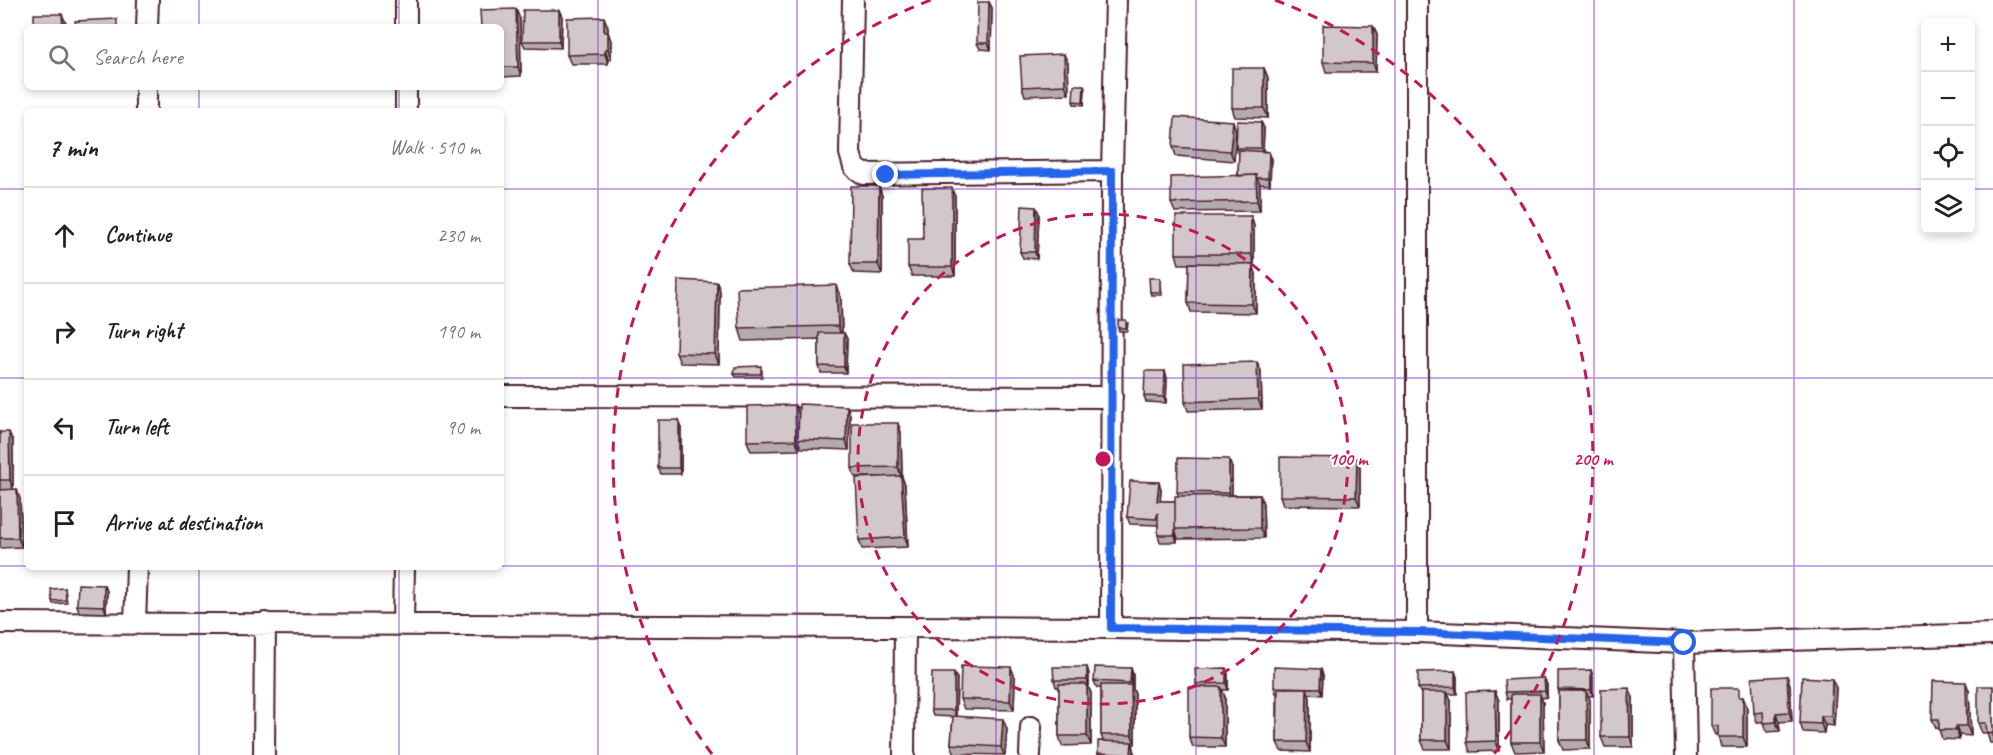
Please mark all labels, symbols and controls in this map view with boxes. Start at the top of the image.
map controls [1921,18,1975,234]
button: + [1921,18,1975,72]
search box [24,24,504,90]
icon: search [45,41,78,74]
text: Search here [93,43,183,71]
button: − [1921,72,1975,126]
button: locate [1921,126,1975,180]
text: 7 min [48,131,98,164]
text: Walk · 510 m [390,135,480,160]
route end [872,161,898,187]
button: layers [1921,180,1975,234]
icon: ahead [48,219,81,252]
text: Continue [105,221,171,249]
text: 230 m [437,223,480,248]
icon: right [48,315,81,348]
text: Turn right [105,317,182,345]
text: 190 m [437,319,480,344]
icon: left [48,411,81,444]
text: Turn left [105,413,169,441]
text: 90 m [446,415,480,440]
text: 100 m [1329,448,1369,470]
text: 200 m [1574,448,1614,470]
centre of rings [1093,449,1113,469]
icon: arrive [48,507,81,540]
text: Arrive at destination [105,509,262,537]
route start [1670,629,1696,655]

